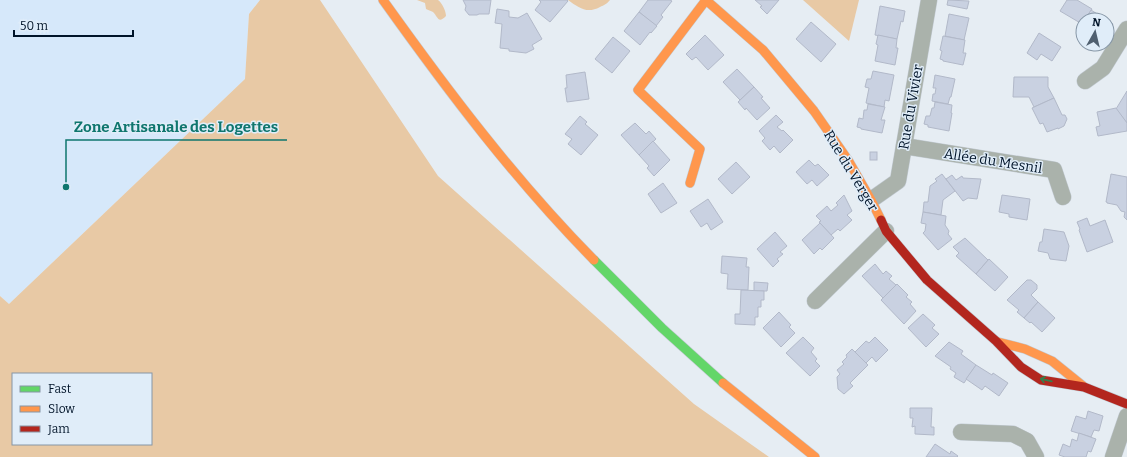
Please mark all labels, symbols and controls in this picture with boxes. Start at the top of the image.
scale bar [14,12,133,38]
north arrow [1075,12,1115,52]
text: N [1091,16,1102,30]
text: 50 m [20,19,49,33]
street label: Rue du Vivier [895,63,927,151]
callout: Zone Artisanale des Logettes [66,113,287,140]
text: Zone Artisanale des Logettes [74,118,278,136]
street label: Rue du Verger [820,127,882,215]
street label: Allée du Mesnil [943,145,1043,177]
legend [12,373,152,445]
one-way arrow [1039,376,1052,384]
text: Fast [48,382,72,396]
text: Slow [48,402,75,416]
text: Jam [47,422,70,436]

